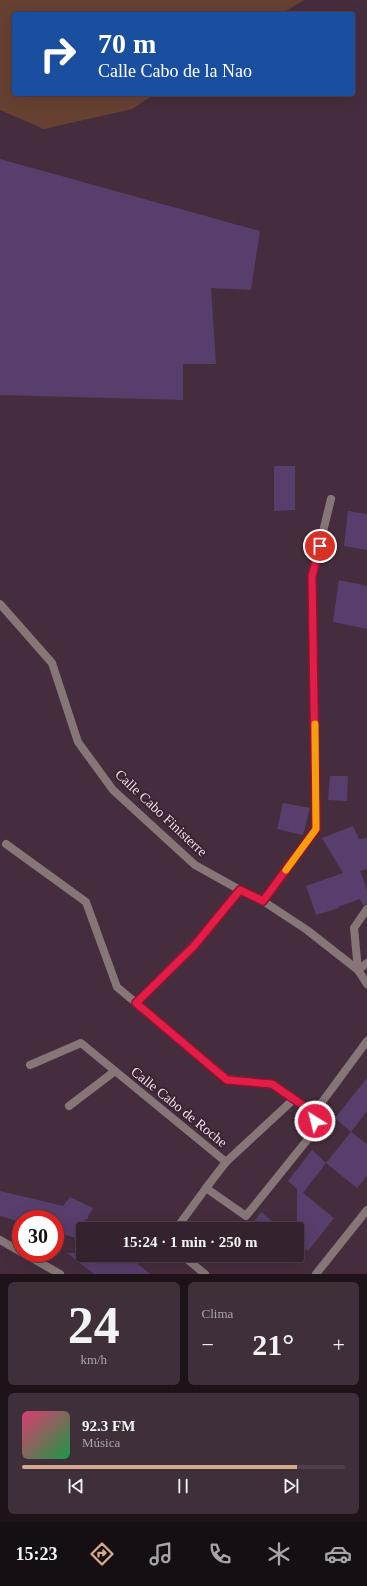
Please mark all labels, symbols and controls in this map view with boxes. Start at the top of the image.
icon: right [32,28,84,80]
text: 70 m [98,28,156,59]
text: Calle Cabo de la Nao [98,61,252,81]
pin [303,529,337,563]
icon: arrive [309,535,331,557]
street label: Calle Cabo Finisterre [112,767,210,859]
street label: Calle Cabo de Roche [128,1064,230,1150]
position arrow [294,1100,336,1142]
speed limit sign: 30 [12,1210,64,1262]
text: 15:24 · 1 min · 250 m [123,1234,258,1250]
text: 24 [68,1297,120,1354]
text: Clima [202,1306,233,1321]
text: 21° [252,1328,294,1361]
text: − [202,1332,214,1357]
text: + [333,1332,345,1357]
text: km/h [80,1352,107,1367]
text: 92.3 FM [82,1418,135,1434]
text: Música [82,1435,120,1450]
icon: previous [65,1475,87,1497]
icon: pause [172,1475,194,1497]
icon: next [280,1475,302,1497]
icon: directions [88,1540,116,1568]
icon: music [147,1540,175,1568]
icon: phone [206,1540,234,1568]
icon: climate [265,1540,293,1568]
icon: car [324,1540,352,1568]
text: 15:23 [15,1544,57,1564]

